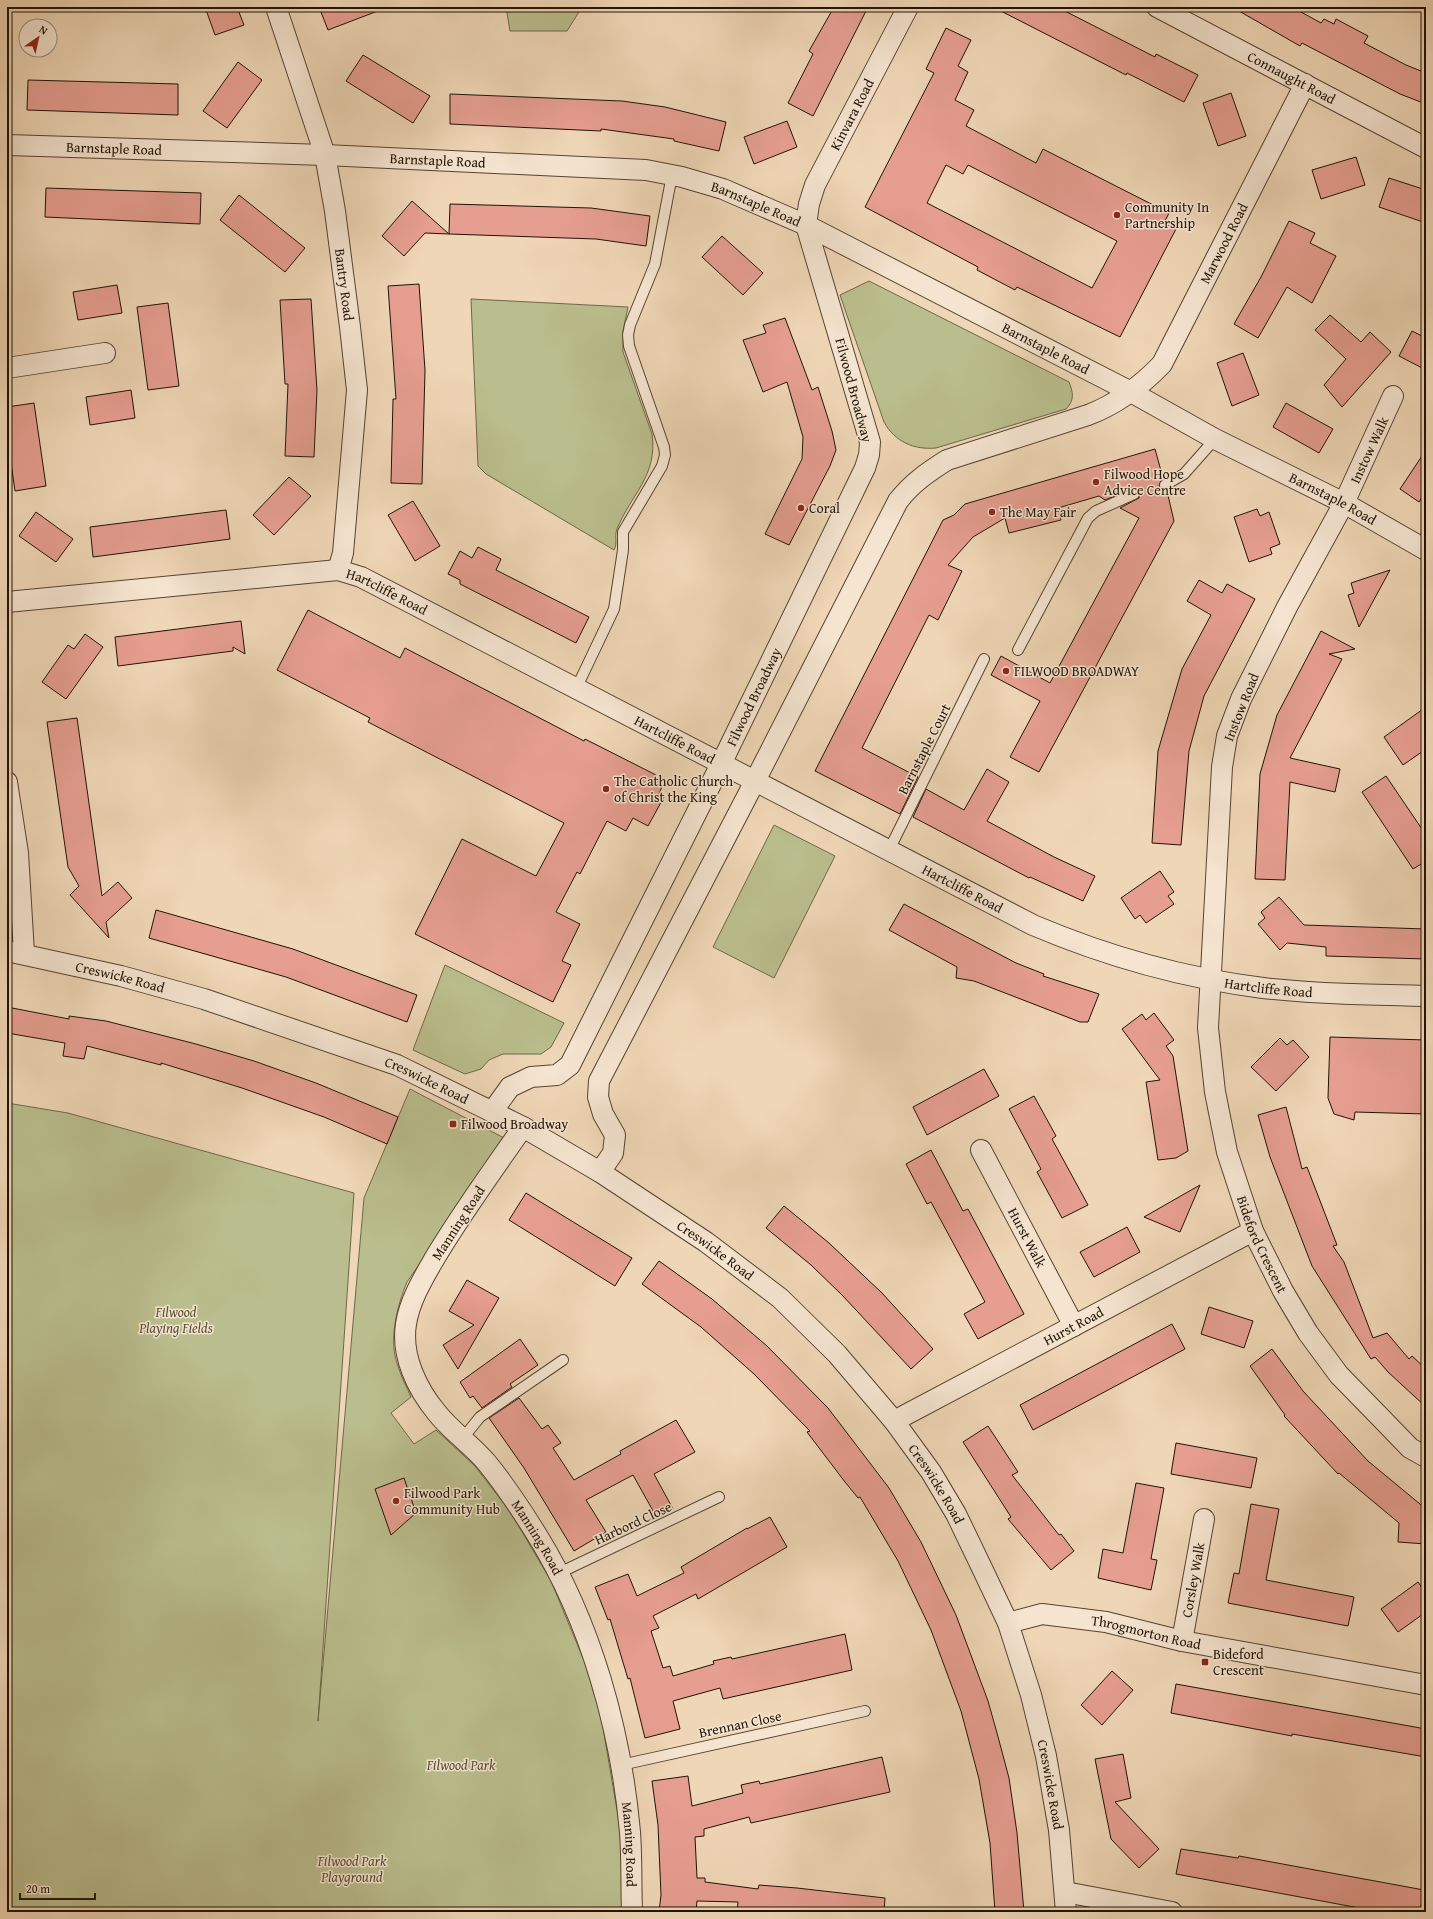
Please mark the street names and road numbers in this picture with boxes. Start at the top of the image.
street label: Connaught Road [1244,46,1340,109]
street label: Kinvara Road [825,75,879,154]
street label: Barnstaple Road [66,137,163,160]
street label: Barnstaple Road [389,148,487,173]
street label: Barnstaple Road [709,176,805,232]
street label: Marwood Road [1195,199,1253,287]
street label: Bantry Road [330,247,359,322]
street label: Barnstaple Road [999,317,1093,379]
street label: Filwood Broadway [830,336,878,444]
street label: Instow Walk [1345,413,1394,487]
street label: Barnstaple Road [1286,467,1381,530]
street label: Hartcliffe Road [344,563,431,620]
street label: Filwood Broadway [721,644,786,750]
street label: Instow Road [1218,669,1264,744]
street label: Barnstaple Court [893,700,956,798]
street label: Hartcliffe Road [631,710,719,769]
street label: Hartcliffe Road [919,859,1007,918]
street label: Creswicke Road [74,956,167,998]
street label: Hartcliffe Road [1223,972,1314,1002]
street label: Creswicke Road [382,1052,473,1109]
street label: Manning Road [426,1181,490,1264]
street label: Bideford Crescent [1232,1193,1292,1296]
street label: Hurst Walk [1003,1204,1052,1272]
street label: Creswicke Road [673,1215,759,1285]
street label: Hurst Road [1040,1302,1108,1350]
street label: Creswicke Road [904,1440,969,1527]
street label: Manning Road [507,1496,568,1579]
street label: Harbord Close [591,1496,675,1550]
street label: Corsley Walk [1176,1540,1210,1619]
street label: Throgmorton Road [1090,1610,1203,1654]
street label: Brennan Close [697,1705,784,1743]
street label: Creswicke Road [1032,1737,1069,1831]
street label: Manning Road [617,1801,641,1887]

